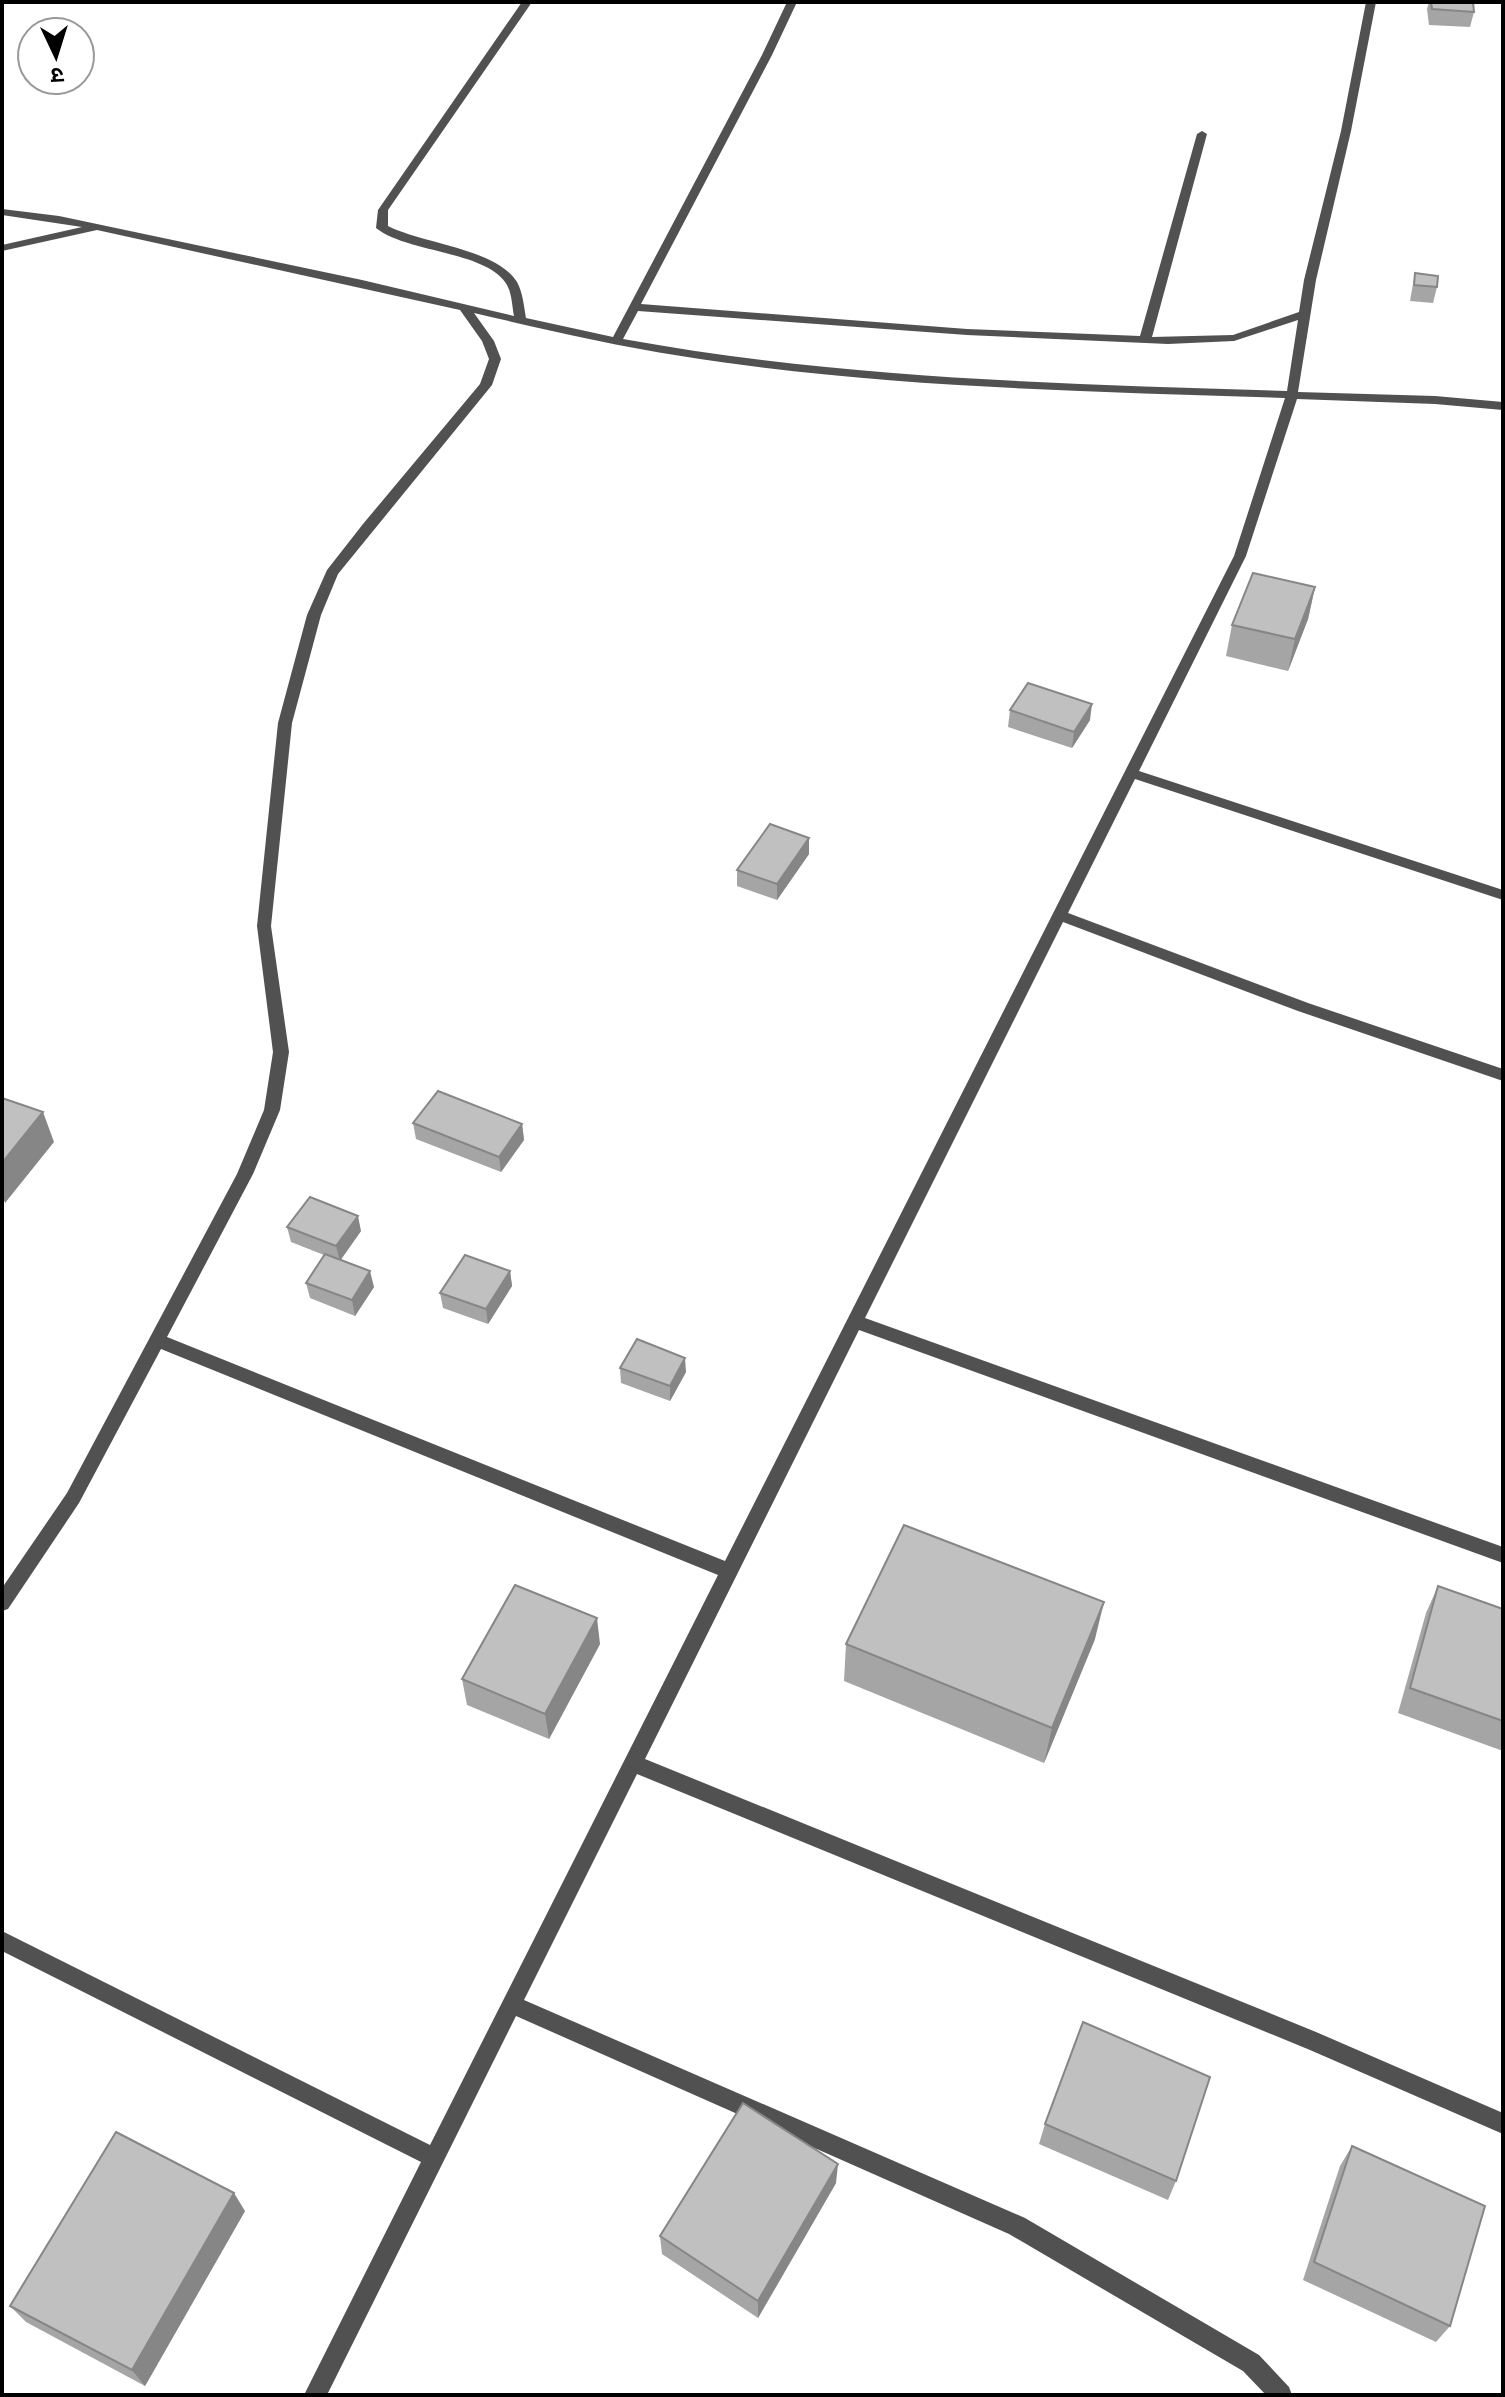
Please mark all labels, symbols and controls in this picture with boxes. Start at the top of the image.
north arrow [16,16,96,96]
text: उ [49,61,65,91]

